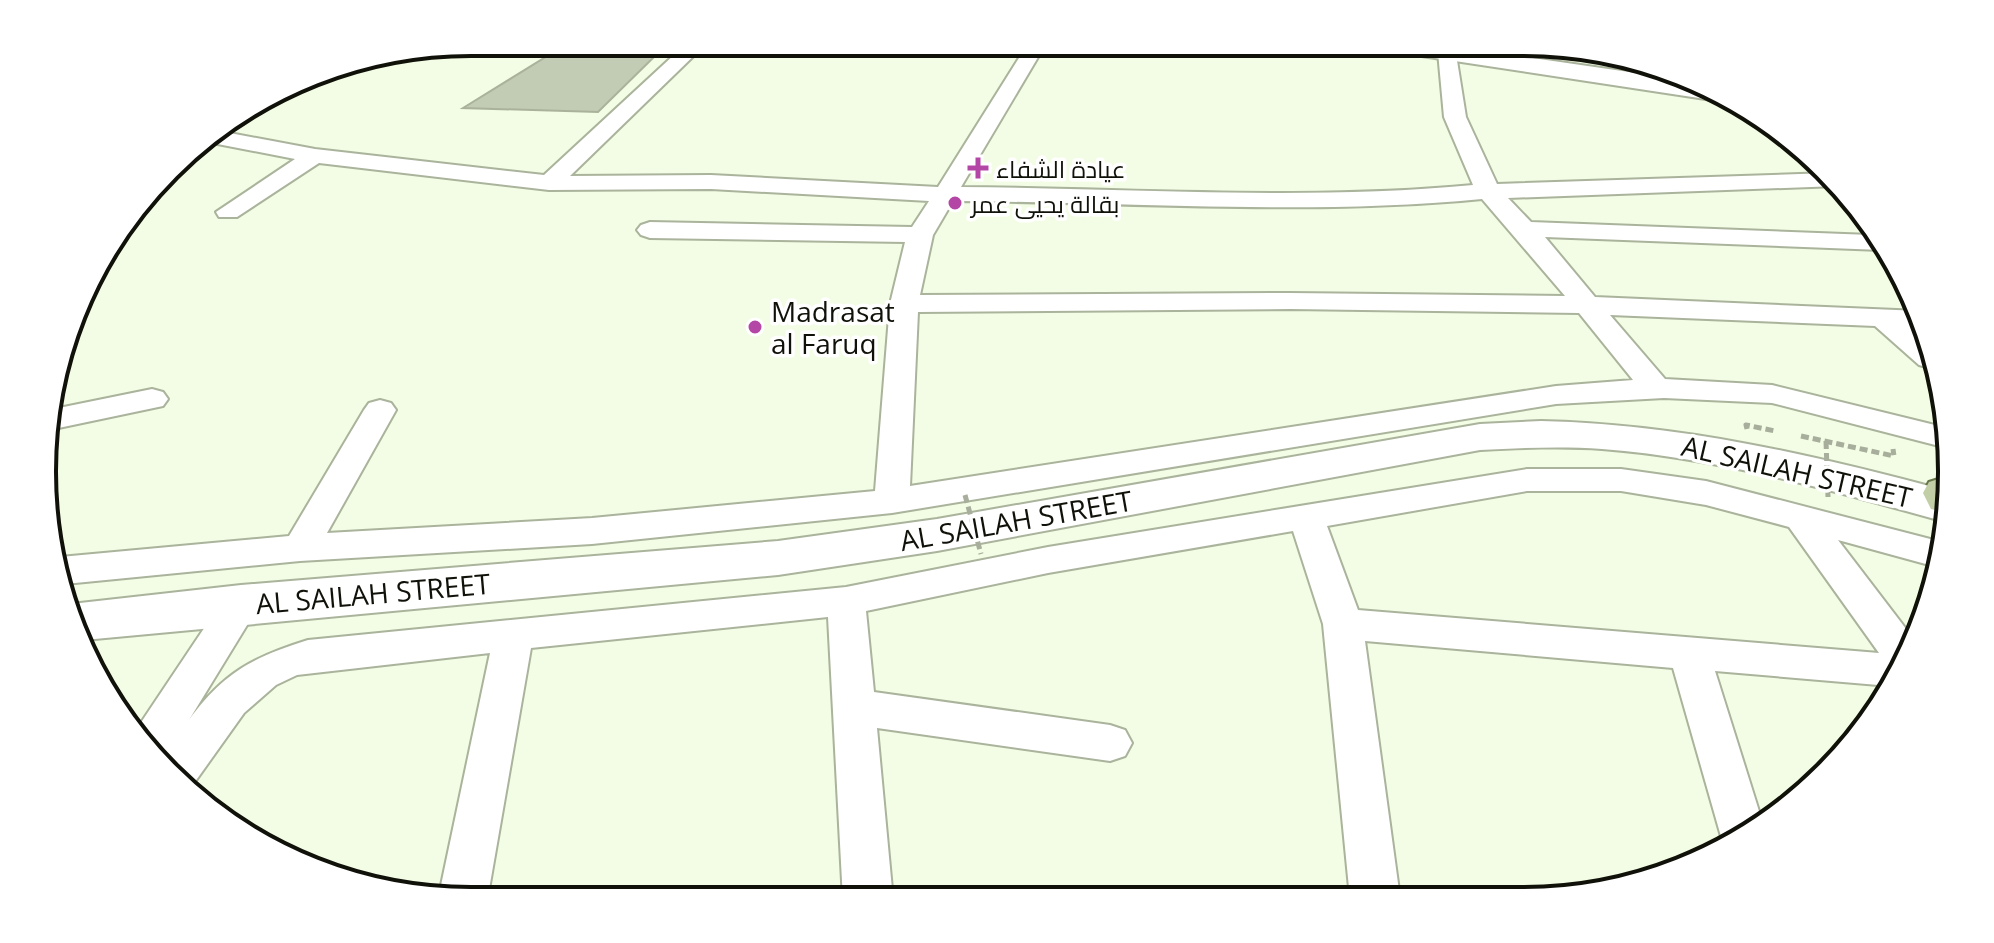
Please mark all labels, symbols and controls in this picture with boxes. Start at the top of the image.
place label: عيادة الشفاء [996,152,1125,185]
marker: عيادة الشفاء [967,157,989,179]
place label: بقالة يحيى عمر [969,187,1120,220]
marker: بقالة يحيى عمر [946,194,964,212]
place label: Madrasat al Faruq [771,292,895,362]
marker: Madrasat al Faruq [746,318,764,336]
street label: AL SAILAH STREET [1678,426,1916,516]
street label: AL SAILAH STREET [897,481,1136,559]
street label: AL SAILAH STREET [254,564,492,622]

